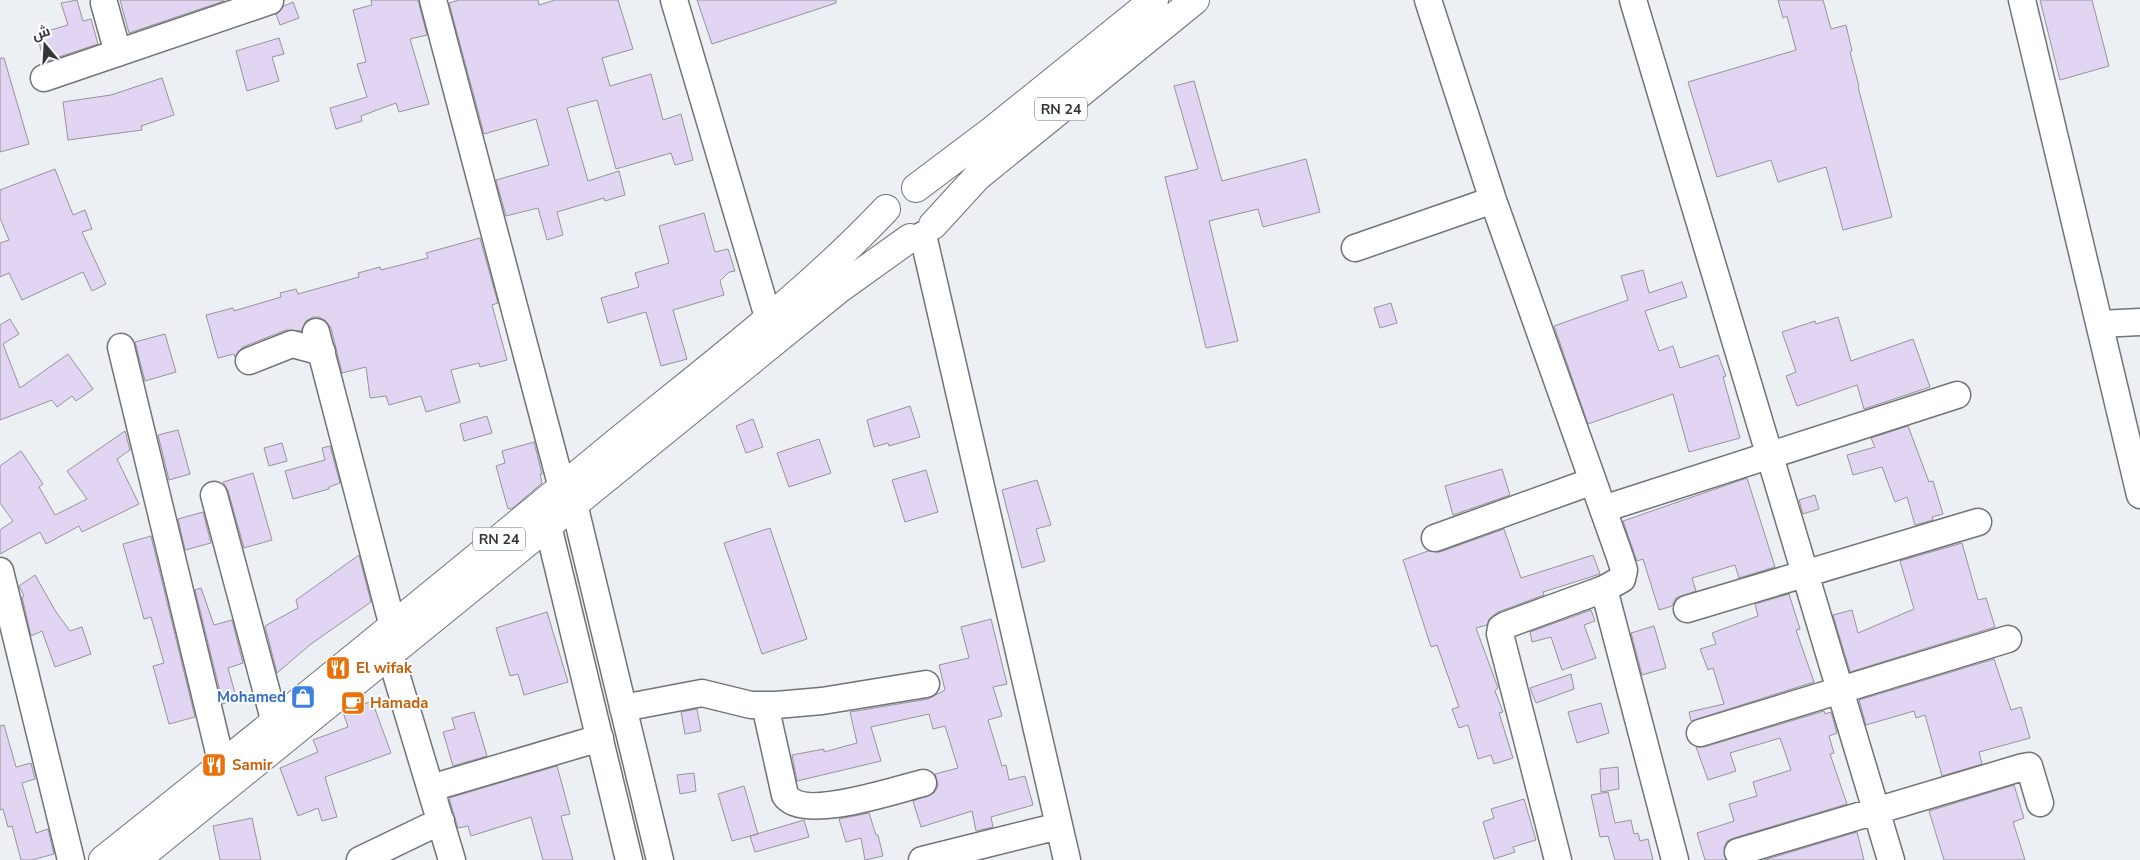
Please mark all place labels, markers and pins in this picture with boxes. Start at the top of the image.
restaurant icon: El wifak [325,655,351,681]
place label: El wifak [356,658,413,678]
shop icon: Mohamed [290,684,316,710]
place label: Mohamed [217,687,286,707]
cafe icon: Hamada [340,690,366,716]
place label: Hamada [370,693,428,713]
restaurant icon: Samir [201,752,227,778]
place label: Samir [232,755,273,775]

